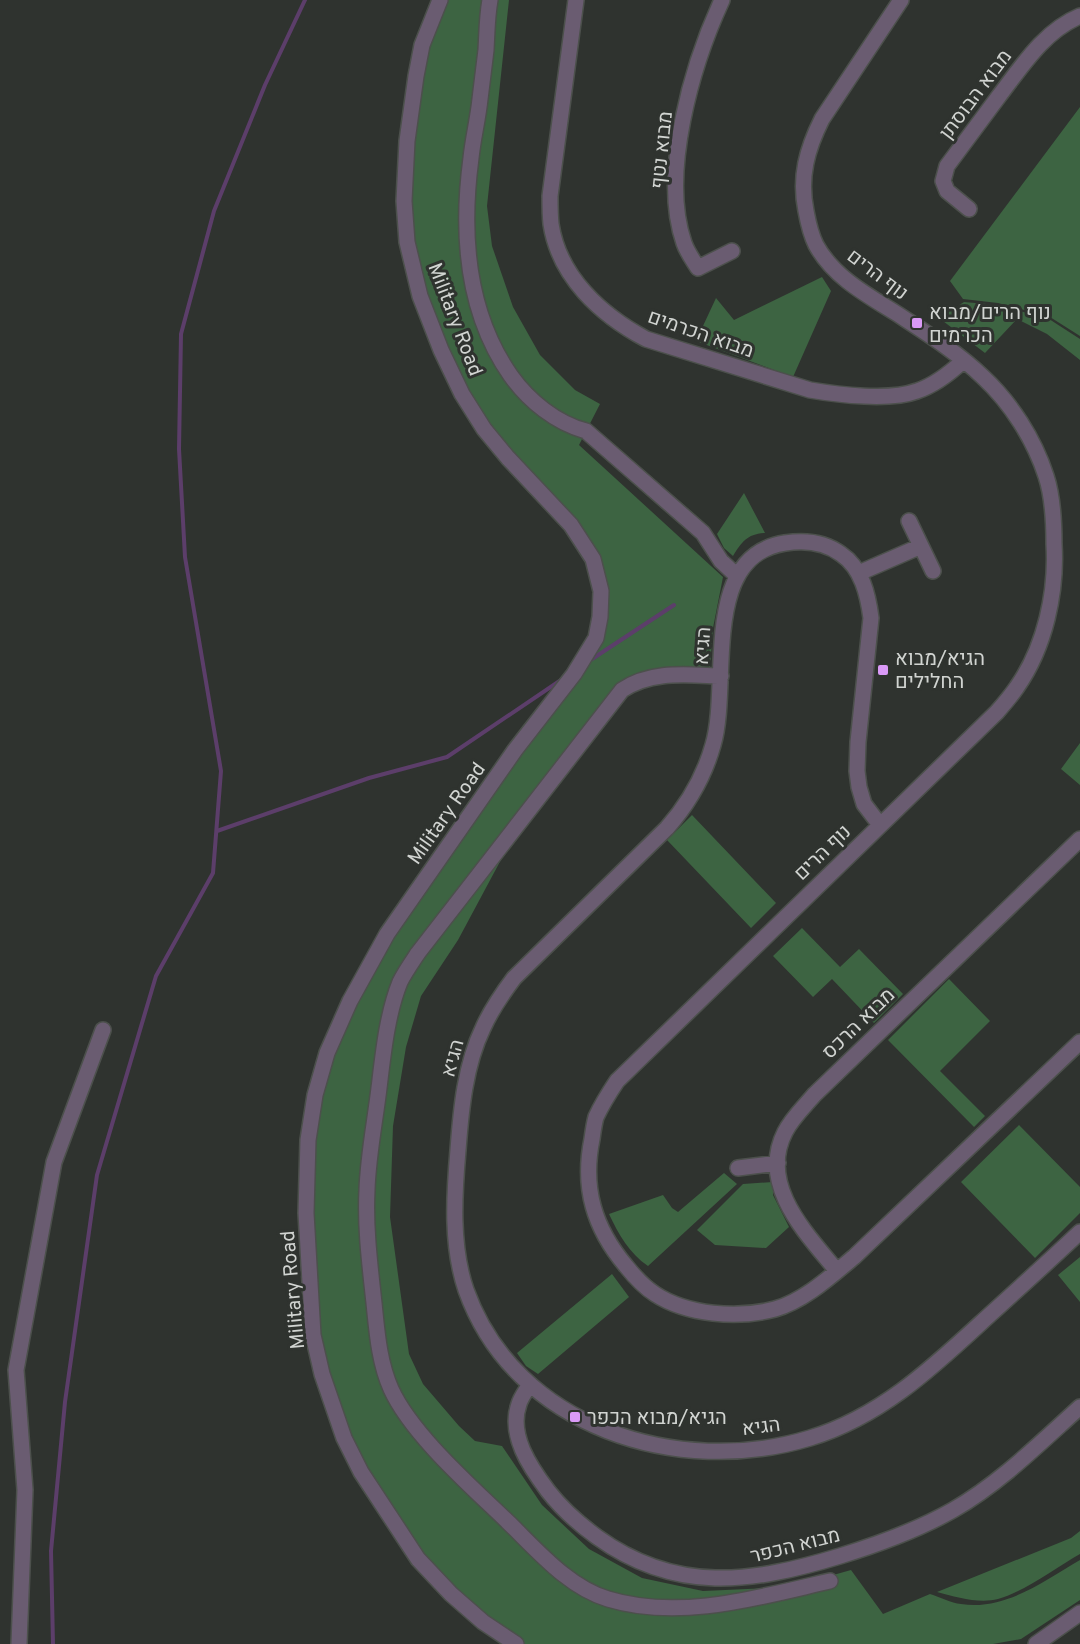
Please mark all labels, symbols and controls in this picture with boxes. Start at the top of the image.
street label: מבוא הבוסתן [934,45,1019,145]
street label: מבוא נטף [646,110,680,190]
street label: נוף הרים [841,244,913,307]
street label: Military Road [421,259,488,380]
place label: נוף הרים/מבוא הכרמים [929,301,1051,350]
street label: מבוא הכרמים [644,305,757,365]
marker: נוף הרים/מבוא הכרמים [910,316,924,330]
street label: הגיא [690,626,718,666]
place label: הגיא/מבוא החלילים [895,647,985,696]
marker: הגיא/מבוא החלילים [876,663,890,677]
street label: Military Road [403,758,492,870]
street label: נוף הרים [789,820,858,887]
street label: מבוא הרכס [817,983,901,1066]
street label: הגיא [436,1037,471,1080]
street label: Military Road [276,1229,312,1350]
place label: הגיא/מבוא הכפר [587,1406,727,1432]
marker: הגיא/מבוא הכפר [568,1410,582,1424]
street label: הגיא [741,1413,782,1443]
street label: מבוא הכפר [748,1523,843,1571]

